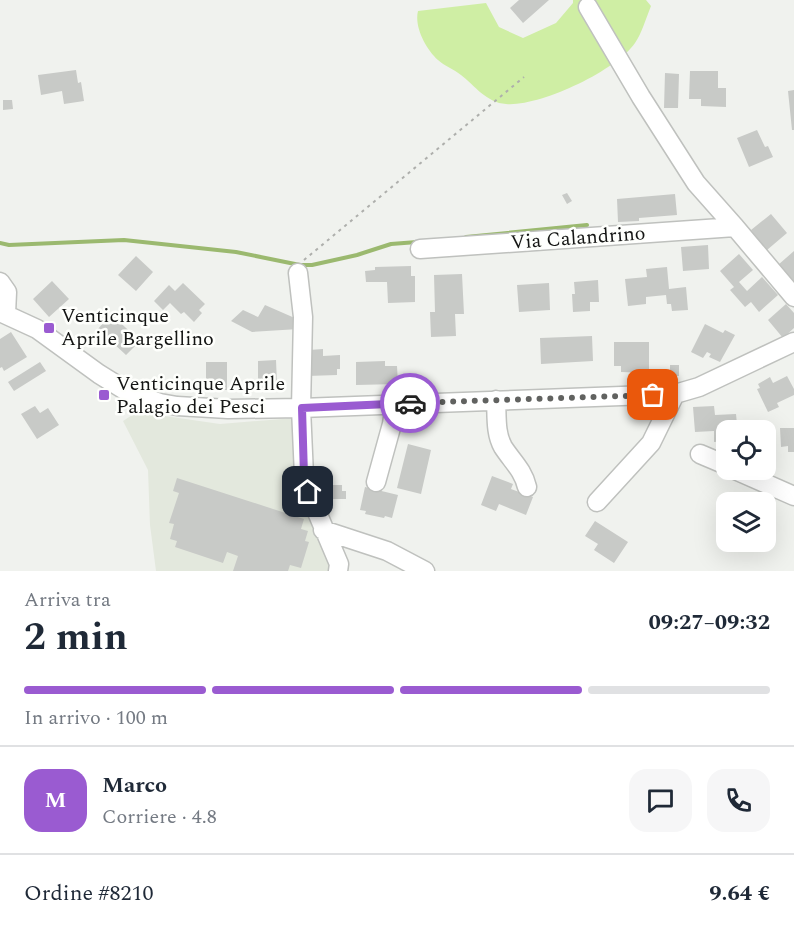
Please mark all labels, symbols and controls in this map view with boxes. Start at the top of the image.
street label: Via Calandrino [510,218,646,258]
place label: Venticinque Aprile Bargellino [61,301,214,354]
marker: Venticinque Aprile Bargellino [42,321,56,335]
place label: Venticinque Aprile Palagio dei Pesci [116,369,285,422]
pin [627,369,678,420]
courier [380,373,440,433]
icon: bag [636,378,669,411]
icon: car [394,387,427,420]
marker: Venticinque Aprile Palagio dei Pesci [97,388,111,402]
map controls [716,420,776,552]
button: locate [716,420,776,480]
pin [282,466,333,517]
icon: home [291,475,324,508]
button: layers [716,492,776,552]
text: Arriva tra [24,585,111,615]
text: 09:27–09:32 [648,606,770,639]
text: 2 min [24,608,128,667]
text: In arrivo · 100 m [24,703,168,733]
text: Marco [102,769,167,802]
button: chat [629,769,692,832]
button: phone [707,769,770,832]
text: M [45,784,66,817]
text: Corriere · 4.8 [102,802,217,832]
text: Ordine #8210 [24,877,154,910]
text: 9.64 € [709,877,770,910]

